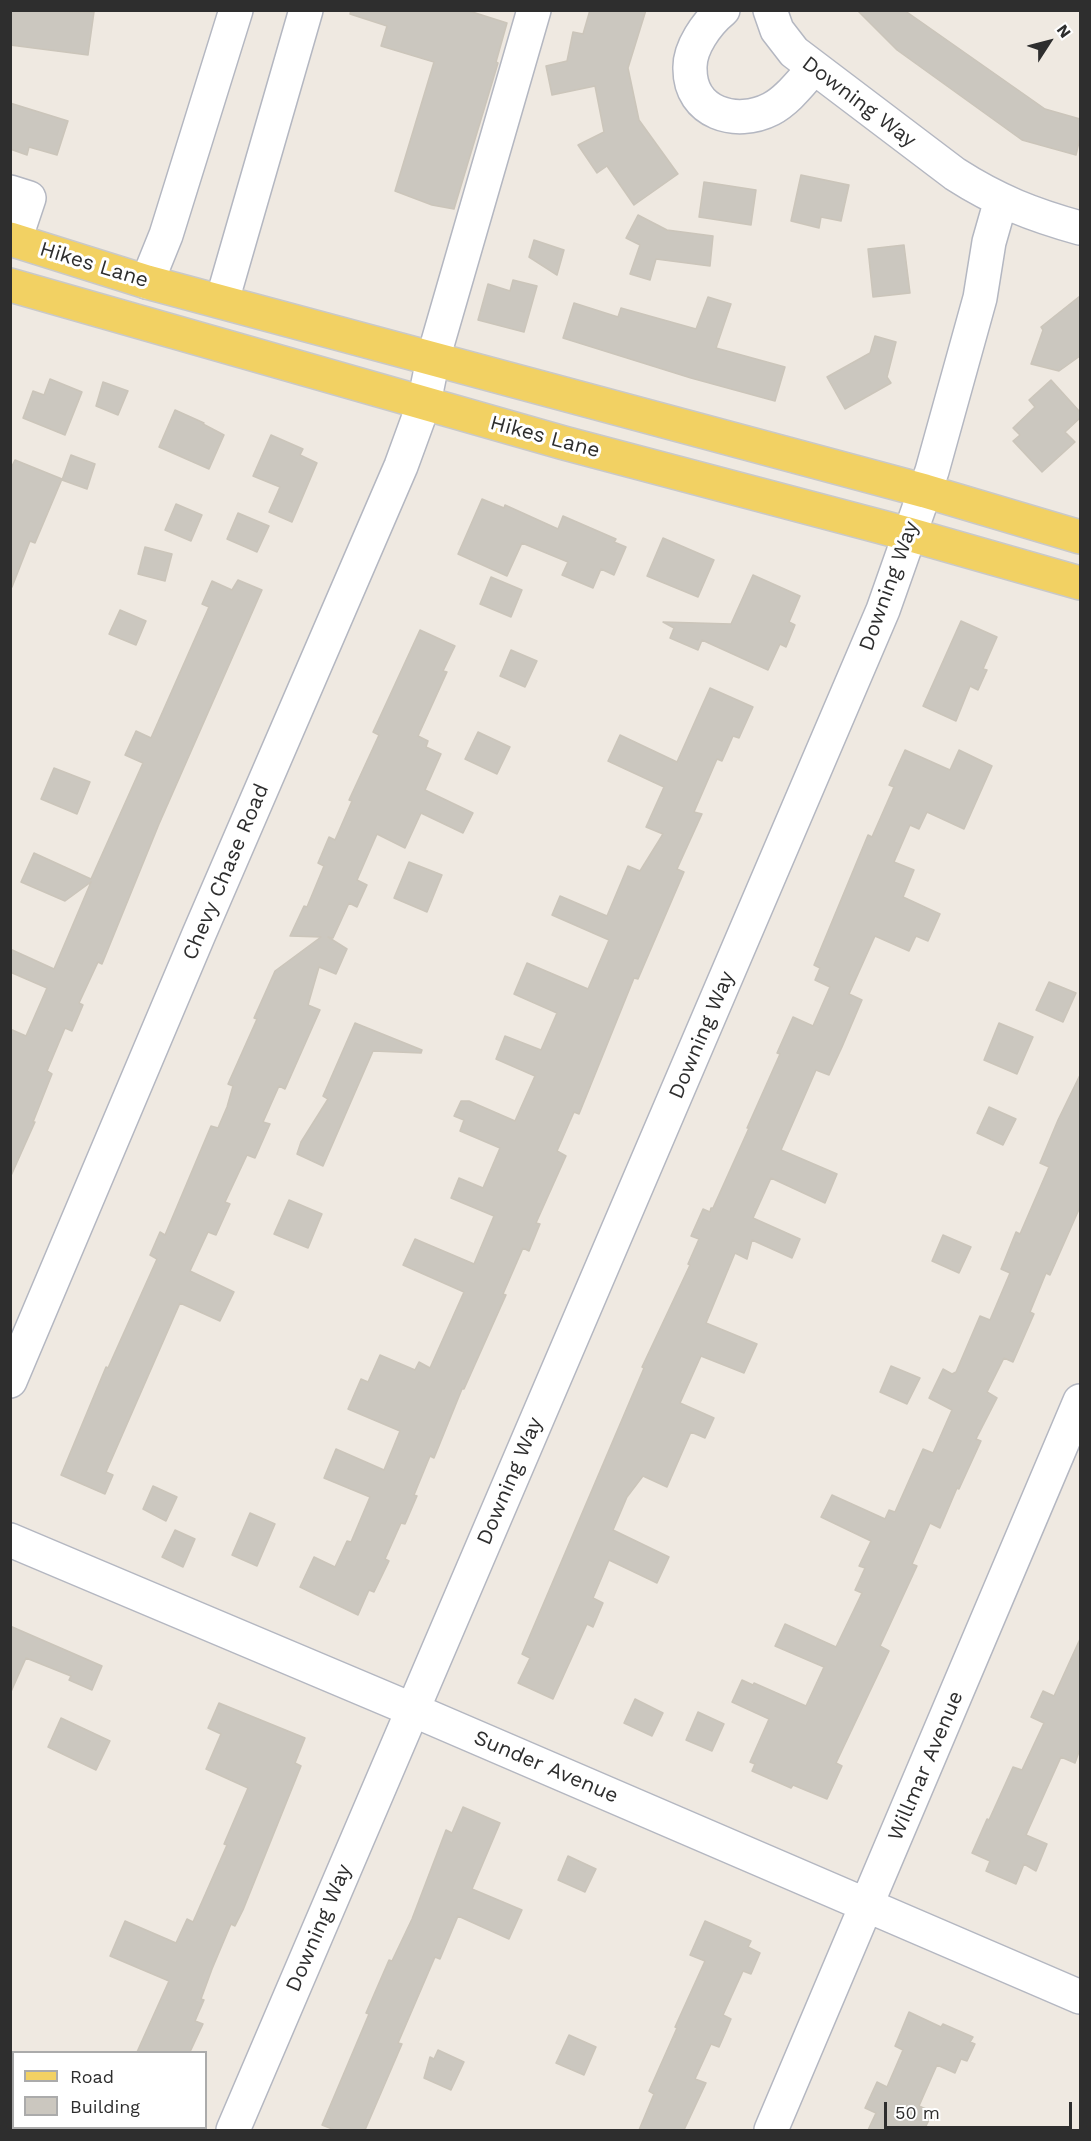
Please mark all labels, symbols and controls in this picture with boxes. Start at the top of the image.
north arrow [1019,12,1079,72]
text: N [1053,21,1075,42]
street label: Downing Way [797,51,921,153]
street label: Hikes Lane [37,237,151,293]
street label: Hikes Lane [487,410,603,464]
street label: Downing Way [854,518,924,654]
street label: Chevy Chase Road [177,780,275,964]
street label: Downing Way [664,967,740,1103]
street label: Downing Way [472,1413,548,1549]
street label: Willmar Avenue [883,1687,969,1845]
street label: Sunder Avenue [470,1725,622,1809]
street label: Downing Way [281,1860,357,1996]
legend [12,2051,207,2129]
text: Road [70,2066,114,2087]
scale bar [887,2090,1074,2128]
text: Building [70,2096,140,2117]
text: 50 m [895,2102,940,2123]

